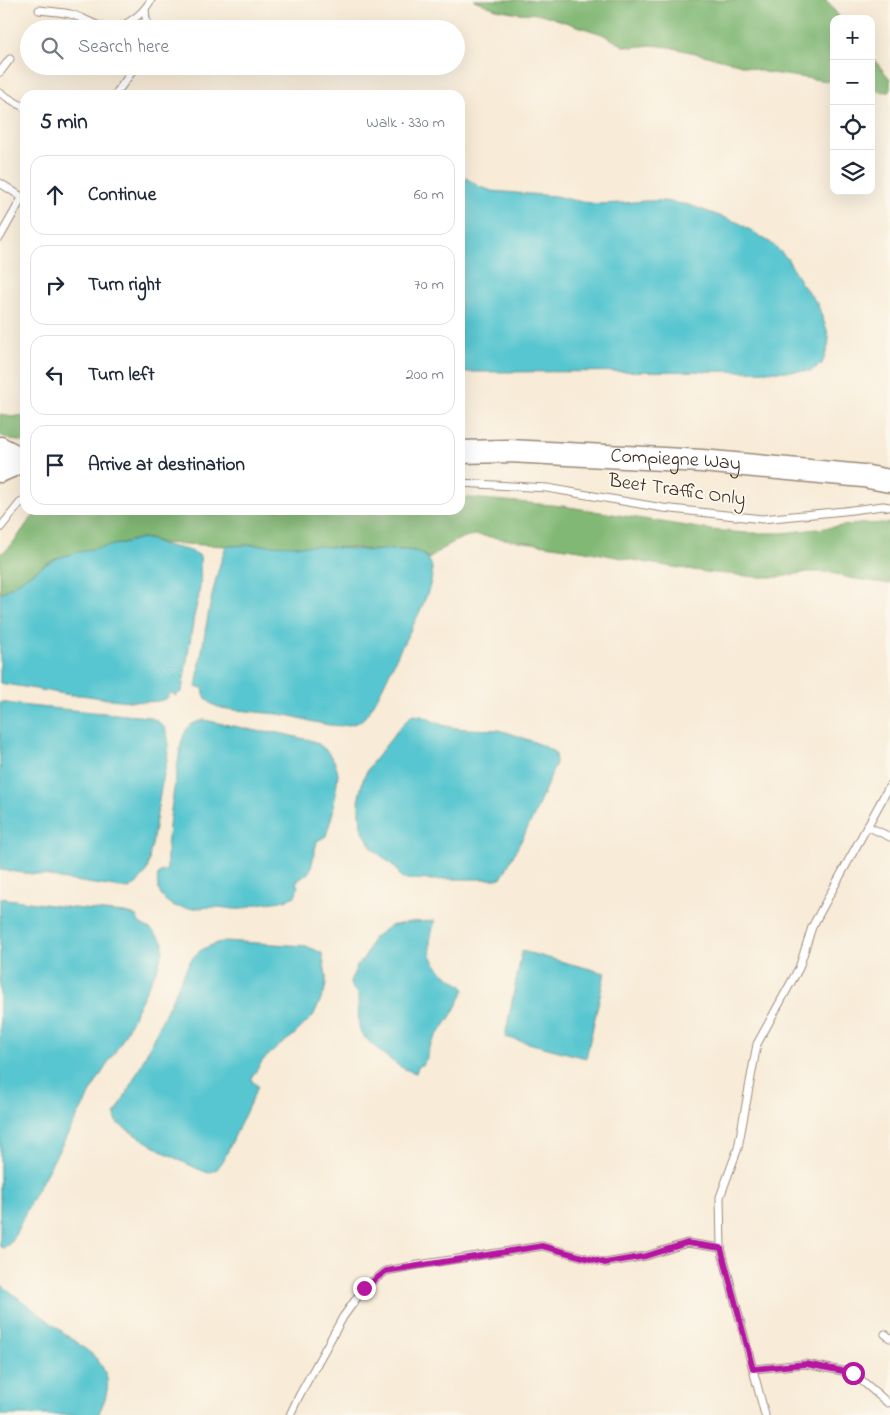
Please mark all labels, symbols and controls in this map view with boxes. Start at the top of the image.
map controls [830,15,875,195]
button: + [830,15,875,60]
search box [20,20,465,75]
icon: search [38,34,66,62]
text: Search here [78,34,169,61]
button: − [830,60,875,105]
button: locate [830,105,875,150]
text: 5 min [40,108,88,138]
text: Walk · 330 m [366,111,445,135]
button: layers [830,150,875,195]
icon: ahead [41,181,69,209]
text: Continue [88,182,156,209]
text: 60 m [414,183,444,207]
icon: right [41,271,69,299]
text: Turn right [88,272,161,299]
text: 70 m [414,273,444,297]
icon: left [41,361,69,389]
text: Turn left [88,362,155,389]
text: 200 m [406,363,444,387]
street label: Compiegne Way [610,442,742,479]
icon: arrive [41,451,69,479]
text: Arrive at destination [88,452,245,479]
street label: Beet Traffic Only [606,467,747,515]
route end [353,1277,376,1300]
route start [842,1362,865,1385]

